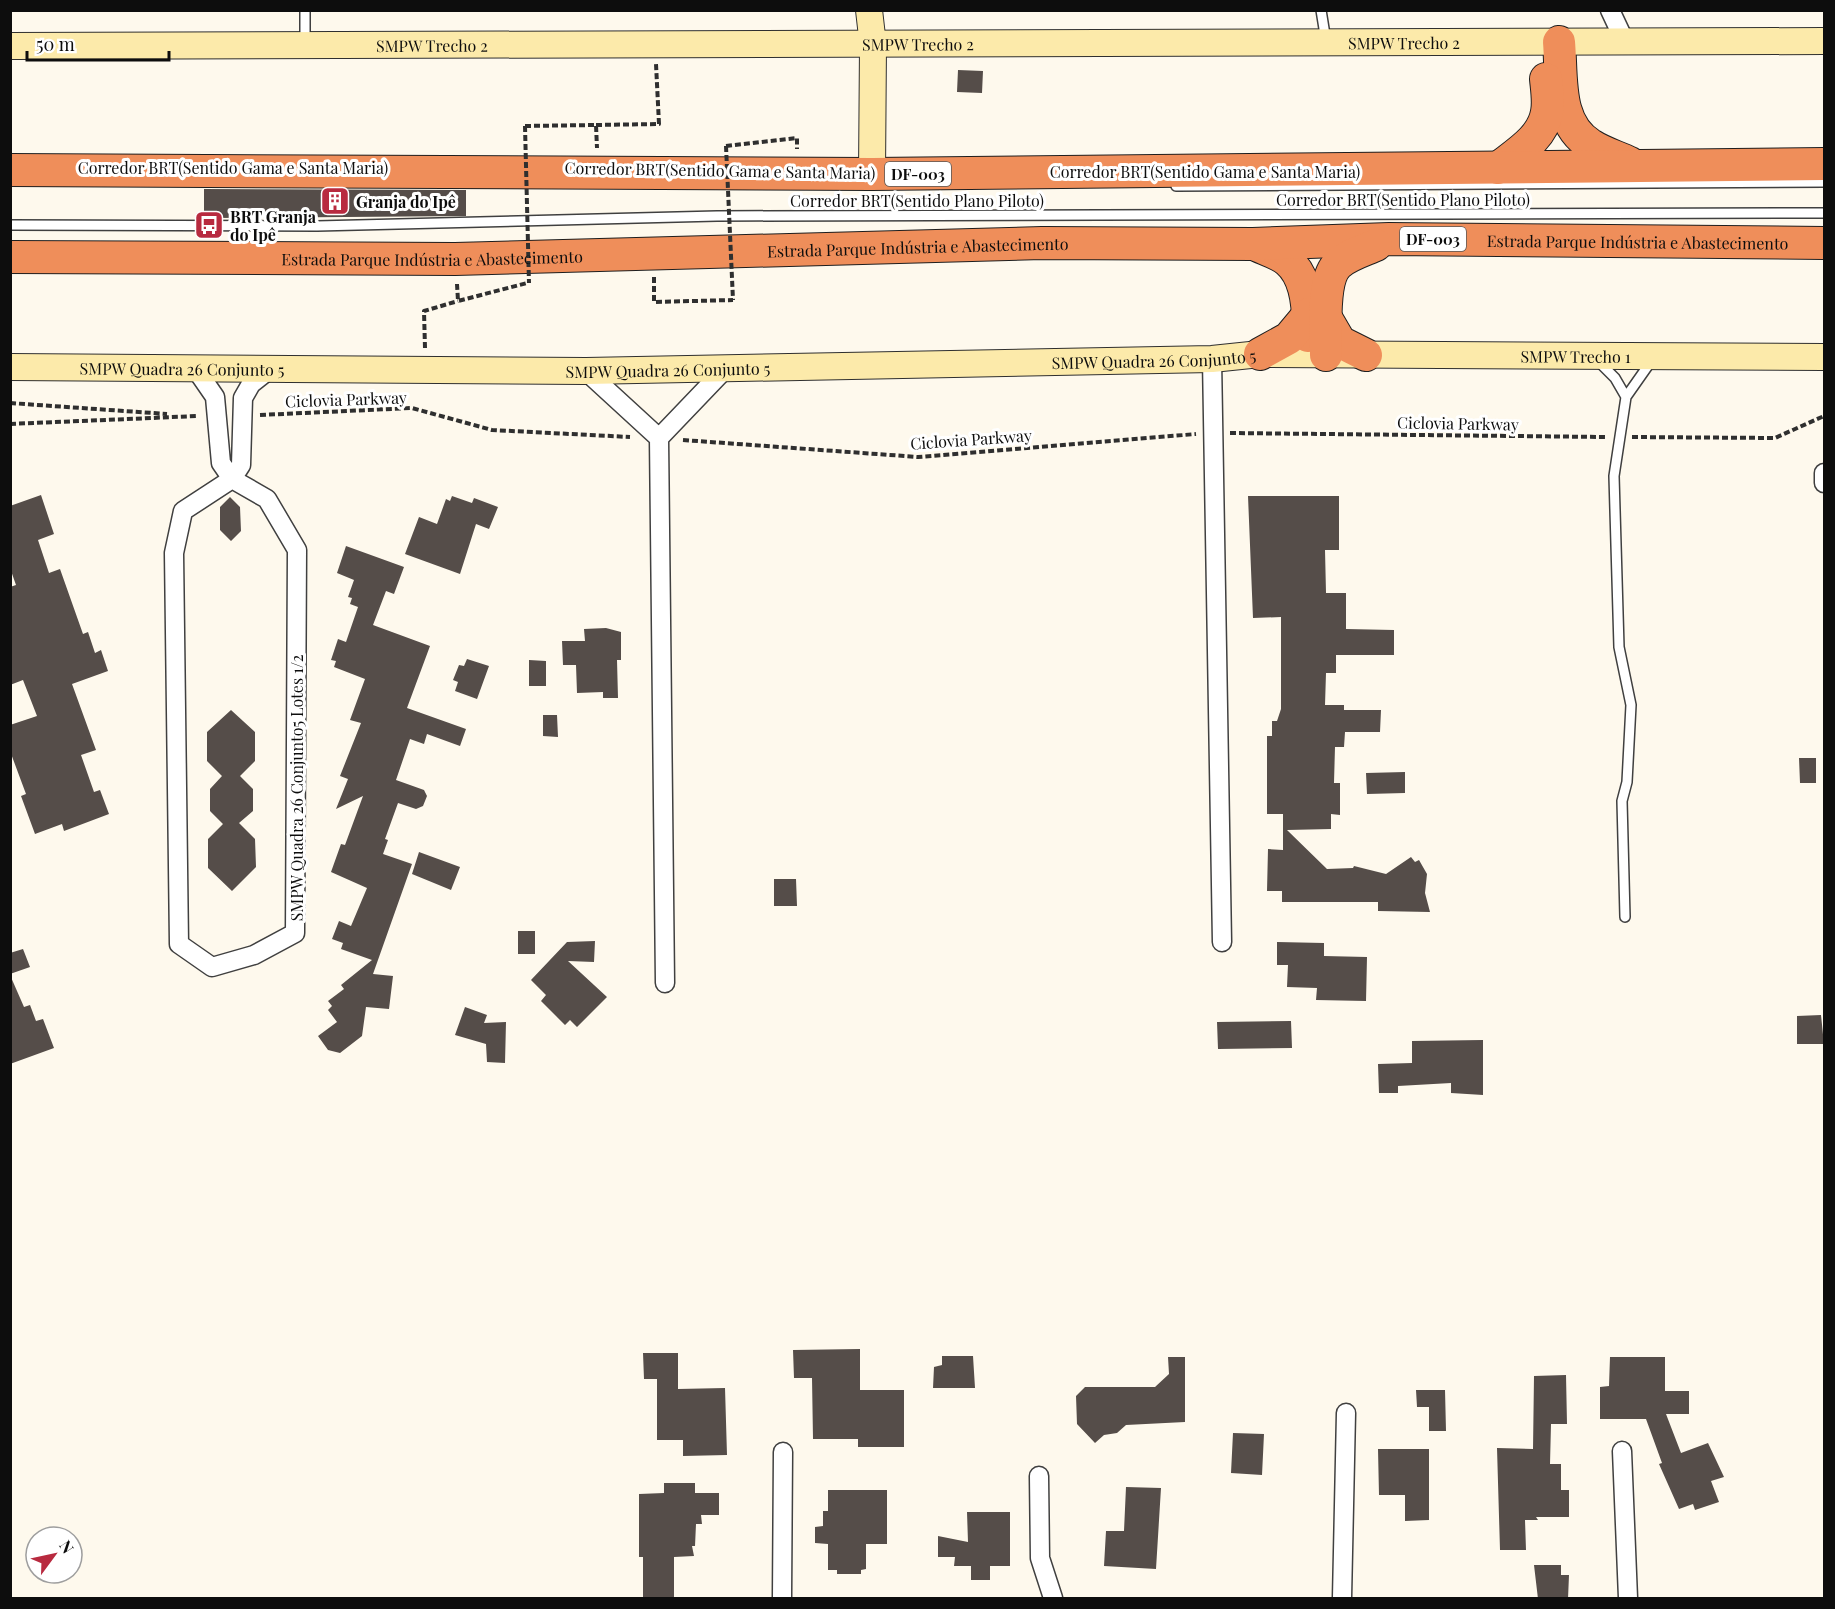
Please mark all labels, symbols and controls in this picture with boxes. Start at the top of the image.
scale bar [27,24,170,62]
text: 50 m [36,32,75,56]
street label: SMPW Trecho 2 [1348,32,1460,53]
street label: SMPW Trecho 2 [862,33,974,54]
street label: SMPW Trecho 2 [376,34,488,55]
street label: Corredor BRT(Sentido Gama e Santa Maria) [78,157,388,178]
street label: Corredor BRT(Sentido Gama e Santa Maria) [565,157,875,183]
street label: Corredor BRT(Sentido Gama e Santa Maria) [1050,161,1360,182]
road number: DF-003 [885,162,951,186]
building icon: Granja do Ipê [319,185,351,217]
street label: Corredor BRT(Sentido Plano Piloto) [1276,189,1530,210]
street label: Corredor BRT(Sentido Plano Piloto) [790,190,1044,211]
place label: Granja do Ipê [356,191,456,212]
place label: BRT Granja do Ipê [230,206,317,245]
bus stop icon: BRT Granja do Ipê [193,209,225,241]
road number: DF-003 [1400,227,1466,251]
street label: Estrada Parque Indústria e Abastecimento [1487,229,1789,253]
street label: Estrada Parque Indústria e Abastecimento [767,232,1069,261]
street label: Estrada Parque Indústria e Abastecimento [281,245,583,270]
street label: SMPW Quadra 26 Conjunto 5 [1051,344,1257,373]
street label: SMPW Trecho 1 [1520,345,1631,366]
street label: SMPW Quadra 26 Conjunto 5 [80,357,284,379]
street label: SMPW Quadra 26 Conjunto 5 [566,357,771,382]
street label: Ciclovia Parkway [285,386,407,412]
street label: Ciclovia Parkway [1397,411,1519,435]
street label: Ciclovia Parkway [910,424,1032,454]
street label: SMPW Quadra 26 Conjunto5 Lotes 1/2 [286,655,307,921]
north arrow [24,1525,84,1585]
text: N [55,1536,79,1557]

